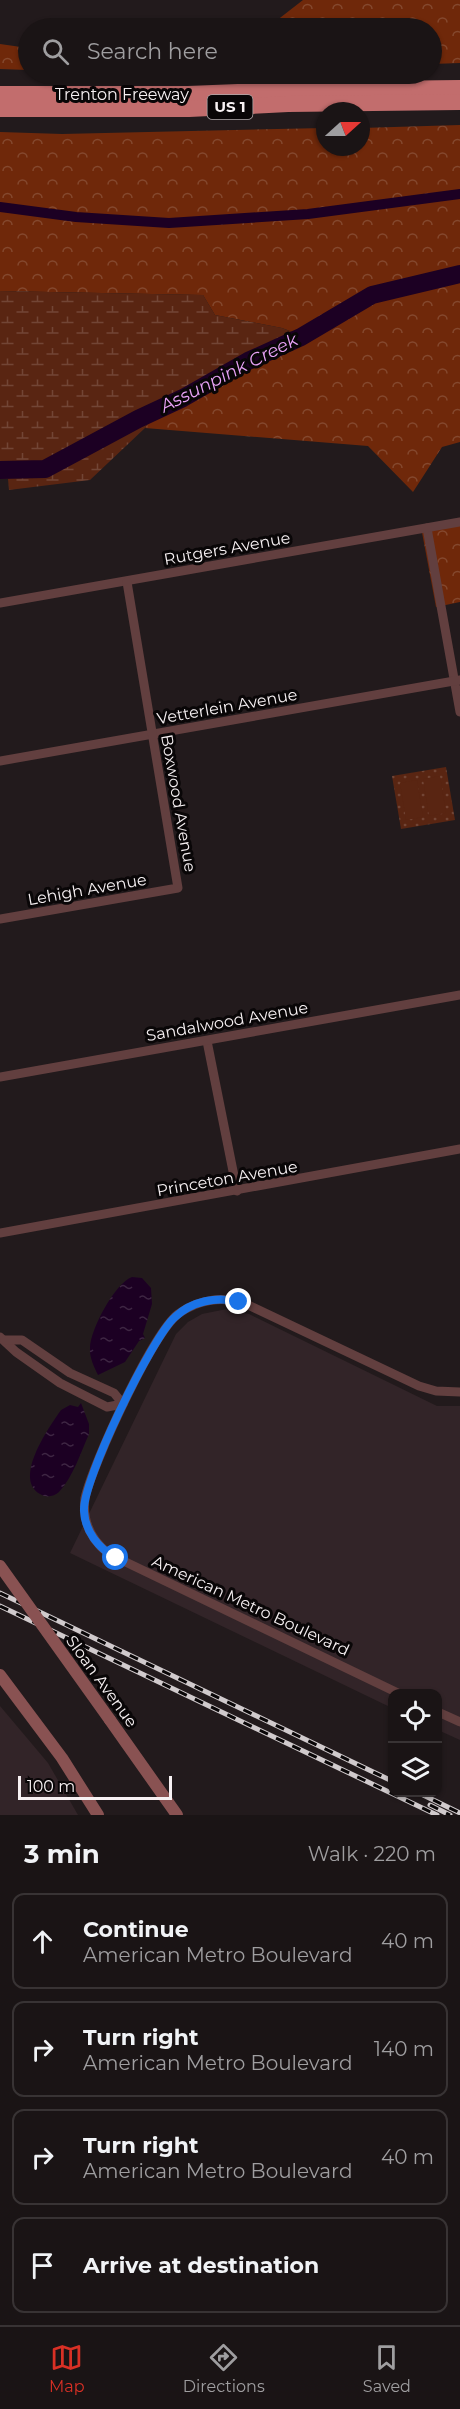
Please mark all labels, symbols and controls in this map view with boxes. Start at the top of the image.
search box [18,18,442,84]
icon: search [39,35,72,68]
text: Search here [87,38,218,65]
street label: Trenton Freeway [55,85,189,104]
road number: US 1 [208,95,252,119]
north arrow [316,102,370,156]
water label: Assunpink Creek [156,328,303,418]
street label: Rutgers Avenue [162,528,292,569]
street label: Vetterlein Avenue [155,685,299,728]
street label: Boxwood Avenue [157,733,200,873]
street label: Lehigh Avenue [26,870,148,909]
street label: Sandalwood Avenue [145,998,309,1045]
street label: Princeton Avenue [155,1157,299,1200]
route end [225,1288,251,1314]
route start [102,1544,128,1570]
street label: American Metro Boulevard [149,1551,352,1660]
street label: Sloan Avenue [62,1632,141,1731]
map controls [388,1689,442,1797]
button: locate [388,1689,442,1743]
button: layers [388,1743,442,1797]
scale bar [18,1773,172,1800]
text: 100 m [27,1777,75,1796]
text: 3 min [24,1838,100,1870]
text: Walk · 220 m [308,1842,436,1866]
text: Continue [83,1916,189,1943]
icon: ahead [26,1925,59,1958]
text: 40 m [381,1929,434,1953]
text: American Metro Boulevard [83,1943,352,1967]
text: Turn right [83,2024,198,2051]
icon: right [26,2033,59,2066]
text: 140 m [374,2037,434,2061]
text: American Metro Boulevard [83,2051,352,2075]
text: Turn right [83,2132,198,2159]
icon: right [26,2141,59,2174]
text: 40 m [381,2145,434,2169]
text: American Metro Boulevard [83,2159,352,2183]
icon: arrive [26,2249,59,2282]
text: Arrive at destination [83,2252,319,2279]
tab: Map [49,2341,85,2396]
tab: Directions [183,2341,265,2396]
tab: Saved [363,2341,411,2396]

